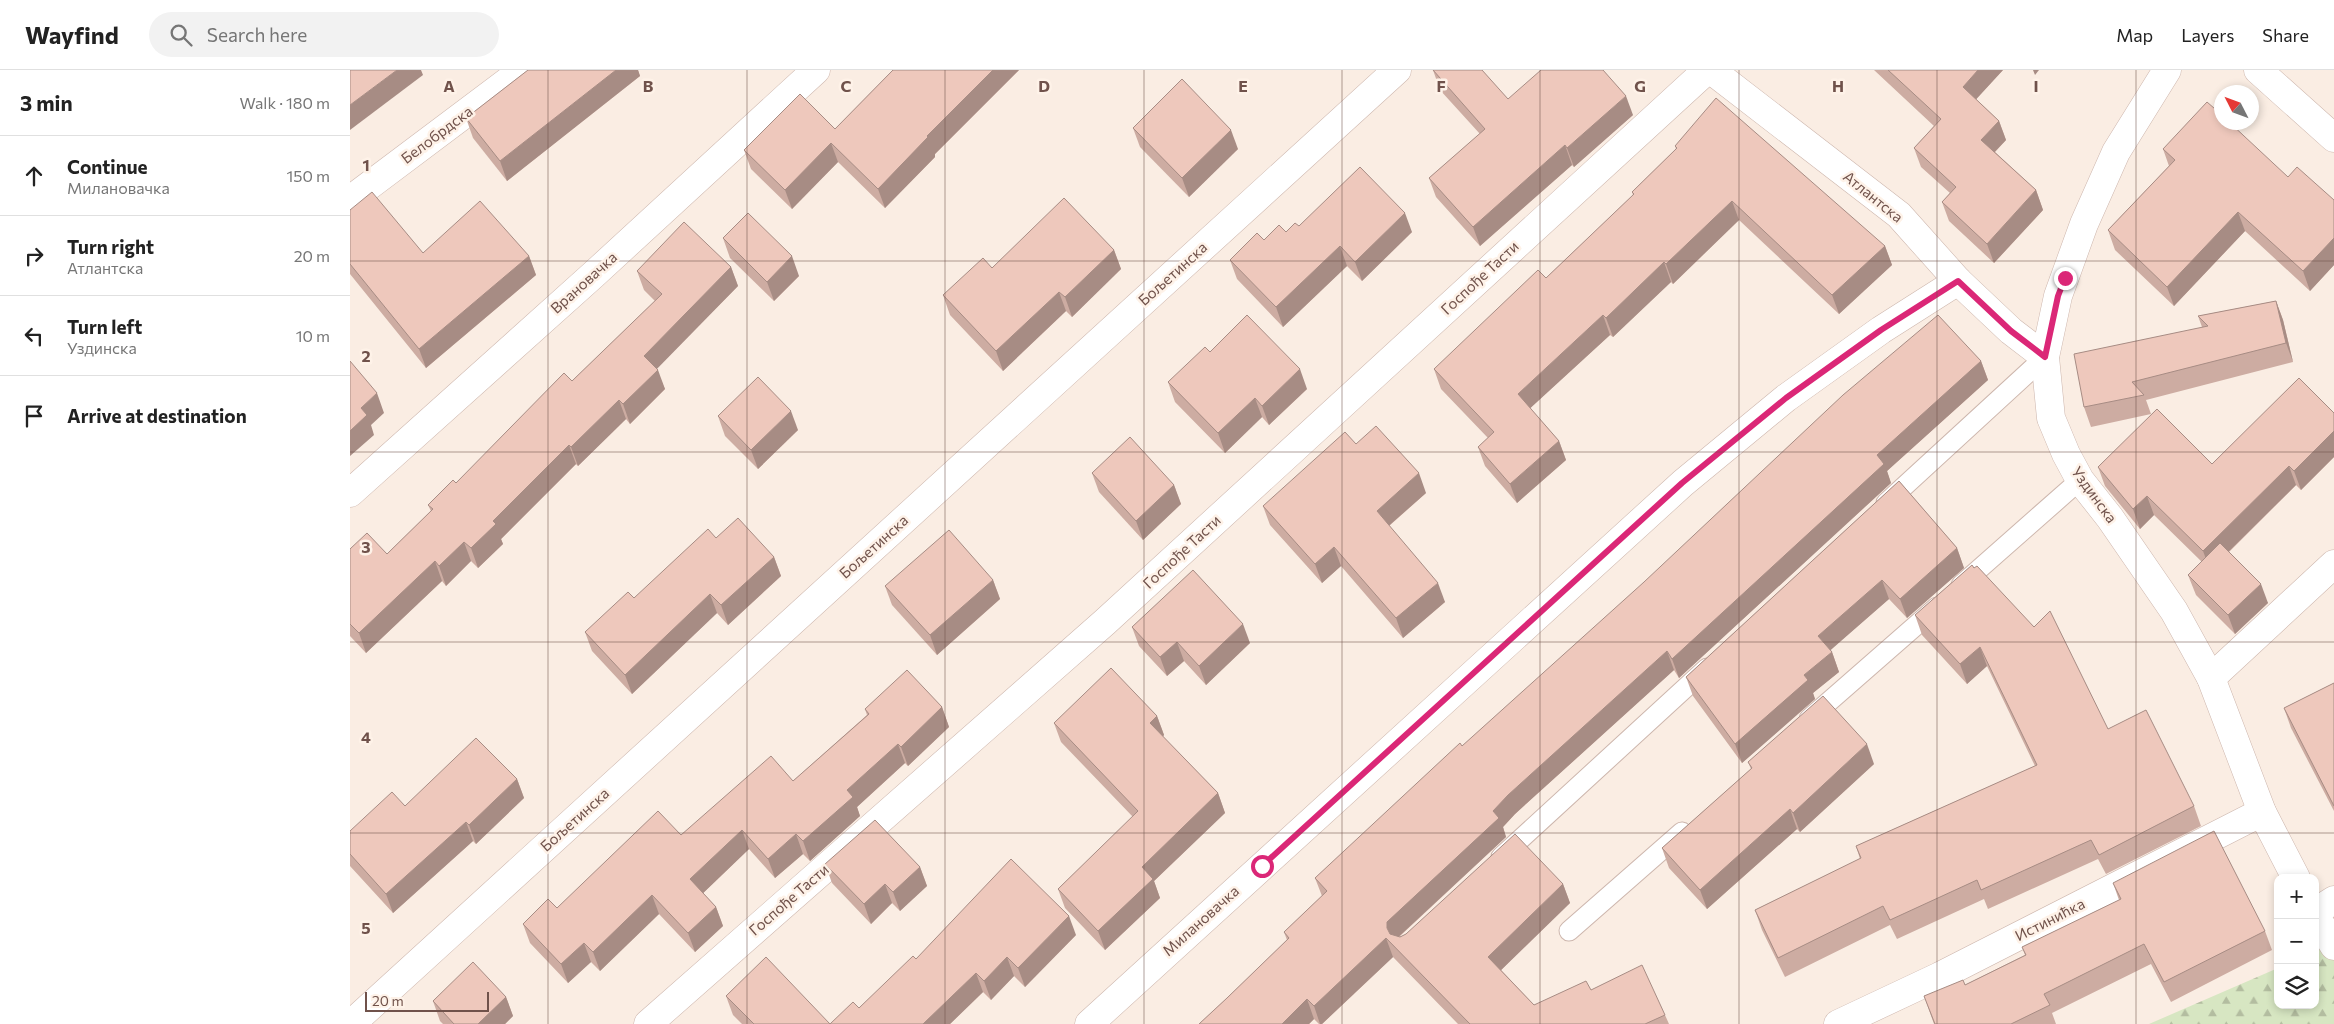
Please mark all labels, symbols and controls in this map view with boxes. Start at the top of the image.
search box [149,12,499,57]
text: Wayfind [25,20,119,49]
icon: search [167,21,195,49]
text: Search here [207,23,307,46]
text: Map [2116,24,2153,46]
text: Layers [2181,24,2234,46]
text: Share [2262,24,2309,46]
text: A [443,76,455,95]
text: B [643,76,654,95]
text: C [841,76,852,95]
text: D [1038,76,1050,95]
text: E [1238,76,1248,95]
text: F [1436,76,1446,95]
text: G [1634,76,1646,95]
text: H [1832,76,1844,95]
text: I [2033,76,2039,95]
north arrow [2214,85,2259,130]
text: 3 min [20,90,73,115]
text: Walk · 180 m [240,93,330,112]
street label: Белобрдска [397,101,476,167]
text: Continue [67,155,147,178]
text: 1 [362,155,370,174]
icon: ahead [20,162,48,190]
text: 150 m [287,166,330,185]
street label: Атлантска [1840,167,1907,226]
text: Милановачка [67,178,170,197]
text: Turn right [67,235,154,258]
street label: Госпође Тасти [1437,237,1522,318]
street label: Бољетинска [1134,238,1210,309]
icon: right [20,242,48,270]
text: 20 m [294,246,330,265]
street label: Врановачка [546,248,620,317]
text: Атлантска [67,258,143,277]
route end [2054,267,2077,290]
text: Turn left [67,315,142,338]
icon: left [20,322,48,350]
text: 10 m [296,326,330,345]
text: Уздинска [67,338,137,357]
text: 2 [361,346,371,365]
icon: arrive [20,402,48,430]
text: Arrive at destination [67,404,247,427]
street label: Уздинска [2068,463,2121,526]
street label: Бољетинска [835,511,911,582]
street label: Госпође Тасти [1139,511,1224,592]
text: 3 [361,537,371,556]
text: 4 [361,727,371,746]
street label: Бољетинска [536,784,612,855]
route start [1251,855,1274,878]
street label: Госпође Тасти [745,860,832,939]
map controls [2274,874,2319,1009]
button: + [2274,874,2319,919]
street label: Милановачка [1158,881,1242,959]
street label: Истинићка [2012,894,2087,944]
text: 5 [361,918,371,937]
button: − [2274,919,2319,964]
button: layers [2274,964,2319,1009]
scale bar [365,989,489,1012]
text: 20 m [372,992,404,1009]

